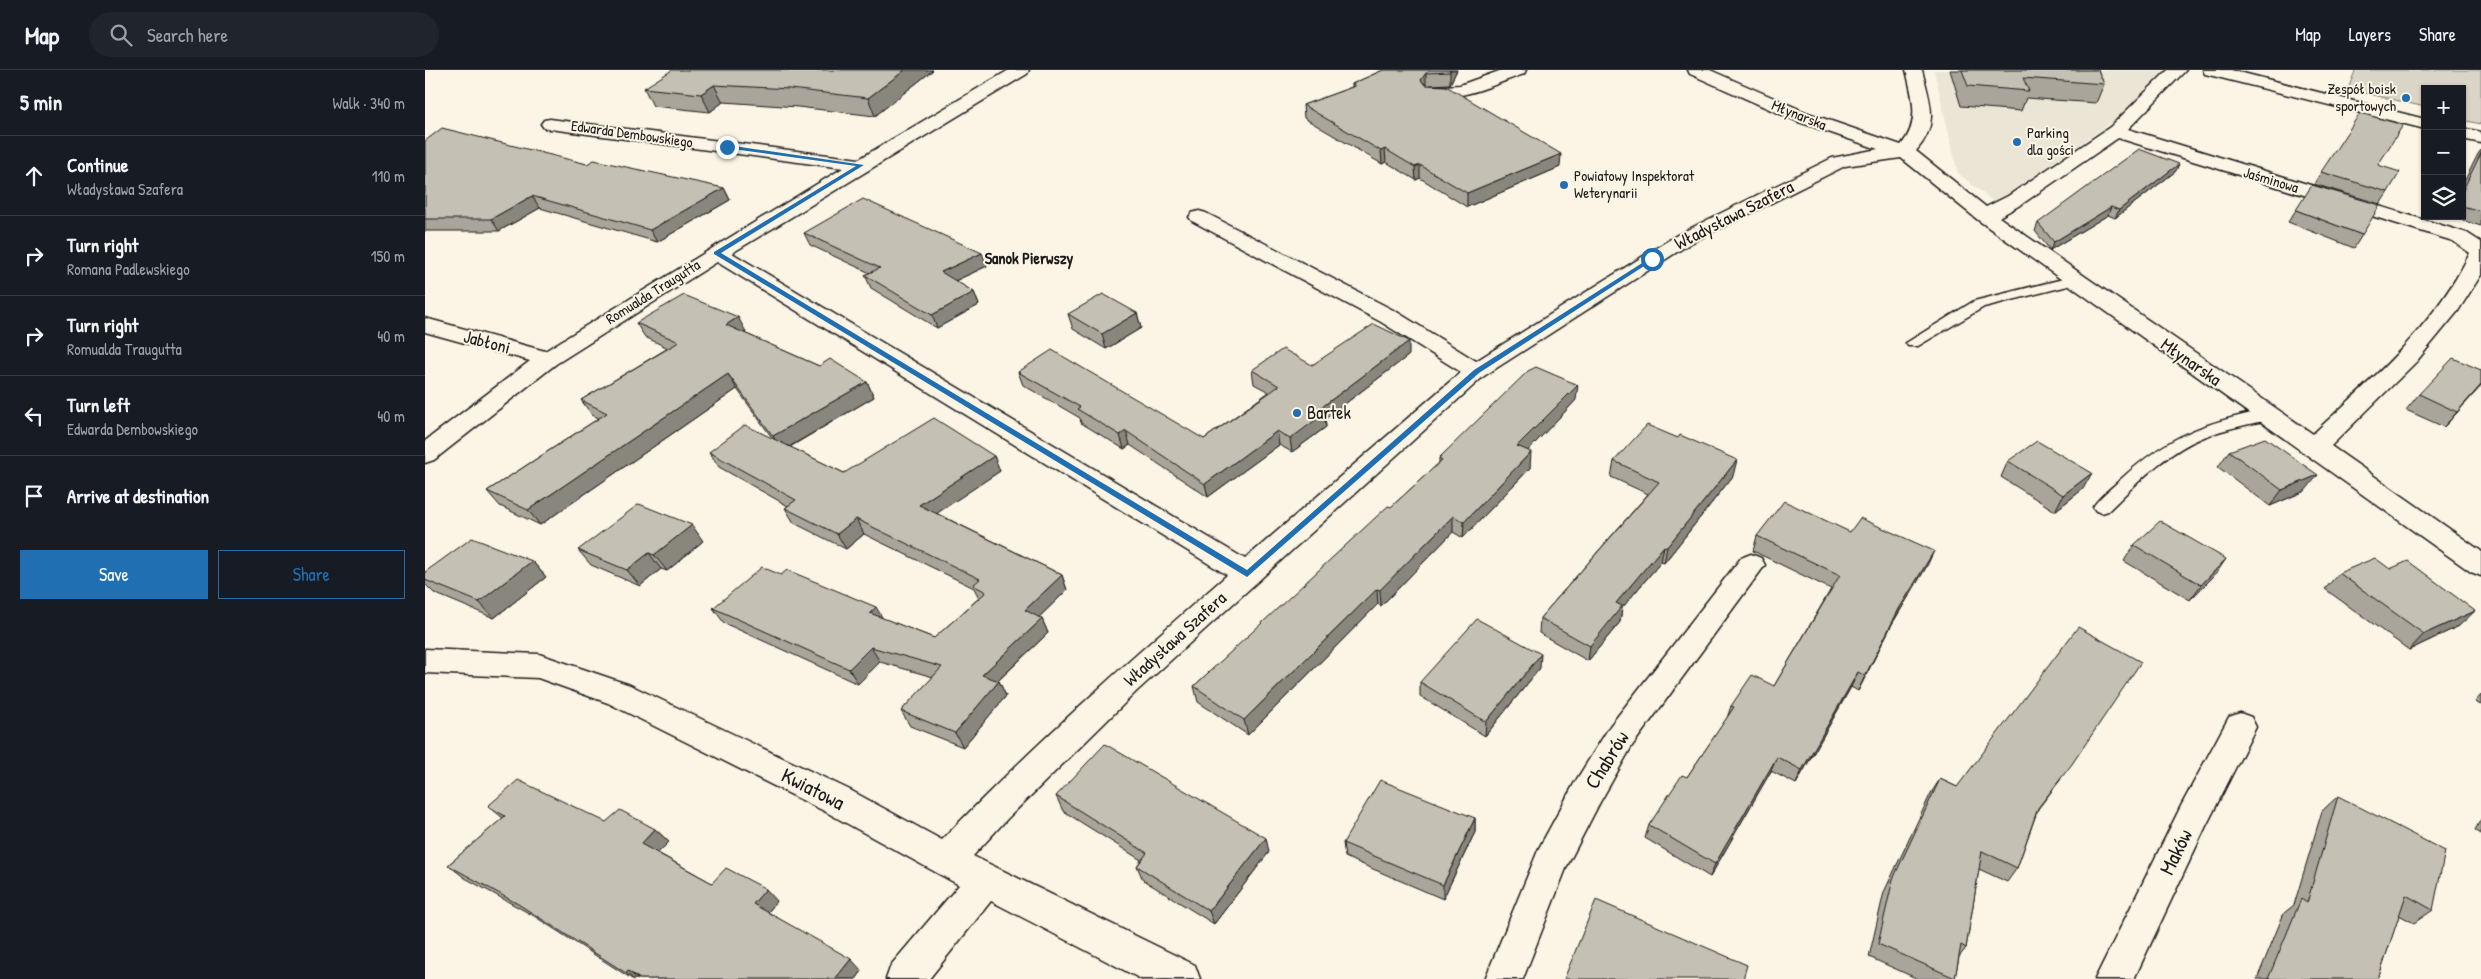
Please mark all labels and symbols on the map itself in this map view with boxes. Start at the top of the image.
place label: Zespół boisk sportowych [2327,78,2396,116]
marker: Zespół boisk sportowych [2400,92,2412,104]
street label: Młynarska [1769,94,1830,135]
street label: Edwarda Dembowskiego [570,115,694,152]
place label: Parking dla gości [2027,122,2074,160]
route end [716,136,739,159]
marker: Parking dla gości [2011,136,2023,148]
street label: Jaśminowa [2241,161,2301,198]
place label: Powiatowy Inspektorat Weterynarii [1574,165,1695,203]
street label: Władysława Szafera [1670,174,1798,255]
marker: Powiatowy Inspektorat Weterynarii [1558,179,1570,191]
district label: Sanok Pierwszy [985,247,1074,270]
route start [1641,248,1664,271]
street label: Romualda Traugutta [602,254,704,329]
street label: Jabłoni [461,323,513,360]
street label: Młynarska [2156,332,2227,392]
place label: Bartek [1307,400,1351,425]
marker: Bartek [1291,407,1303,419]
street label: Władysława Szafera [1118,586,1232,692]
street label: Chabrów [1577,725,1636,794]
street label: Kwiatowa [777,760,850,817]
street label: Maków [2152,824,2199,880]

